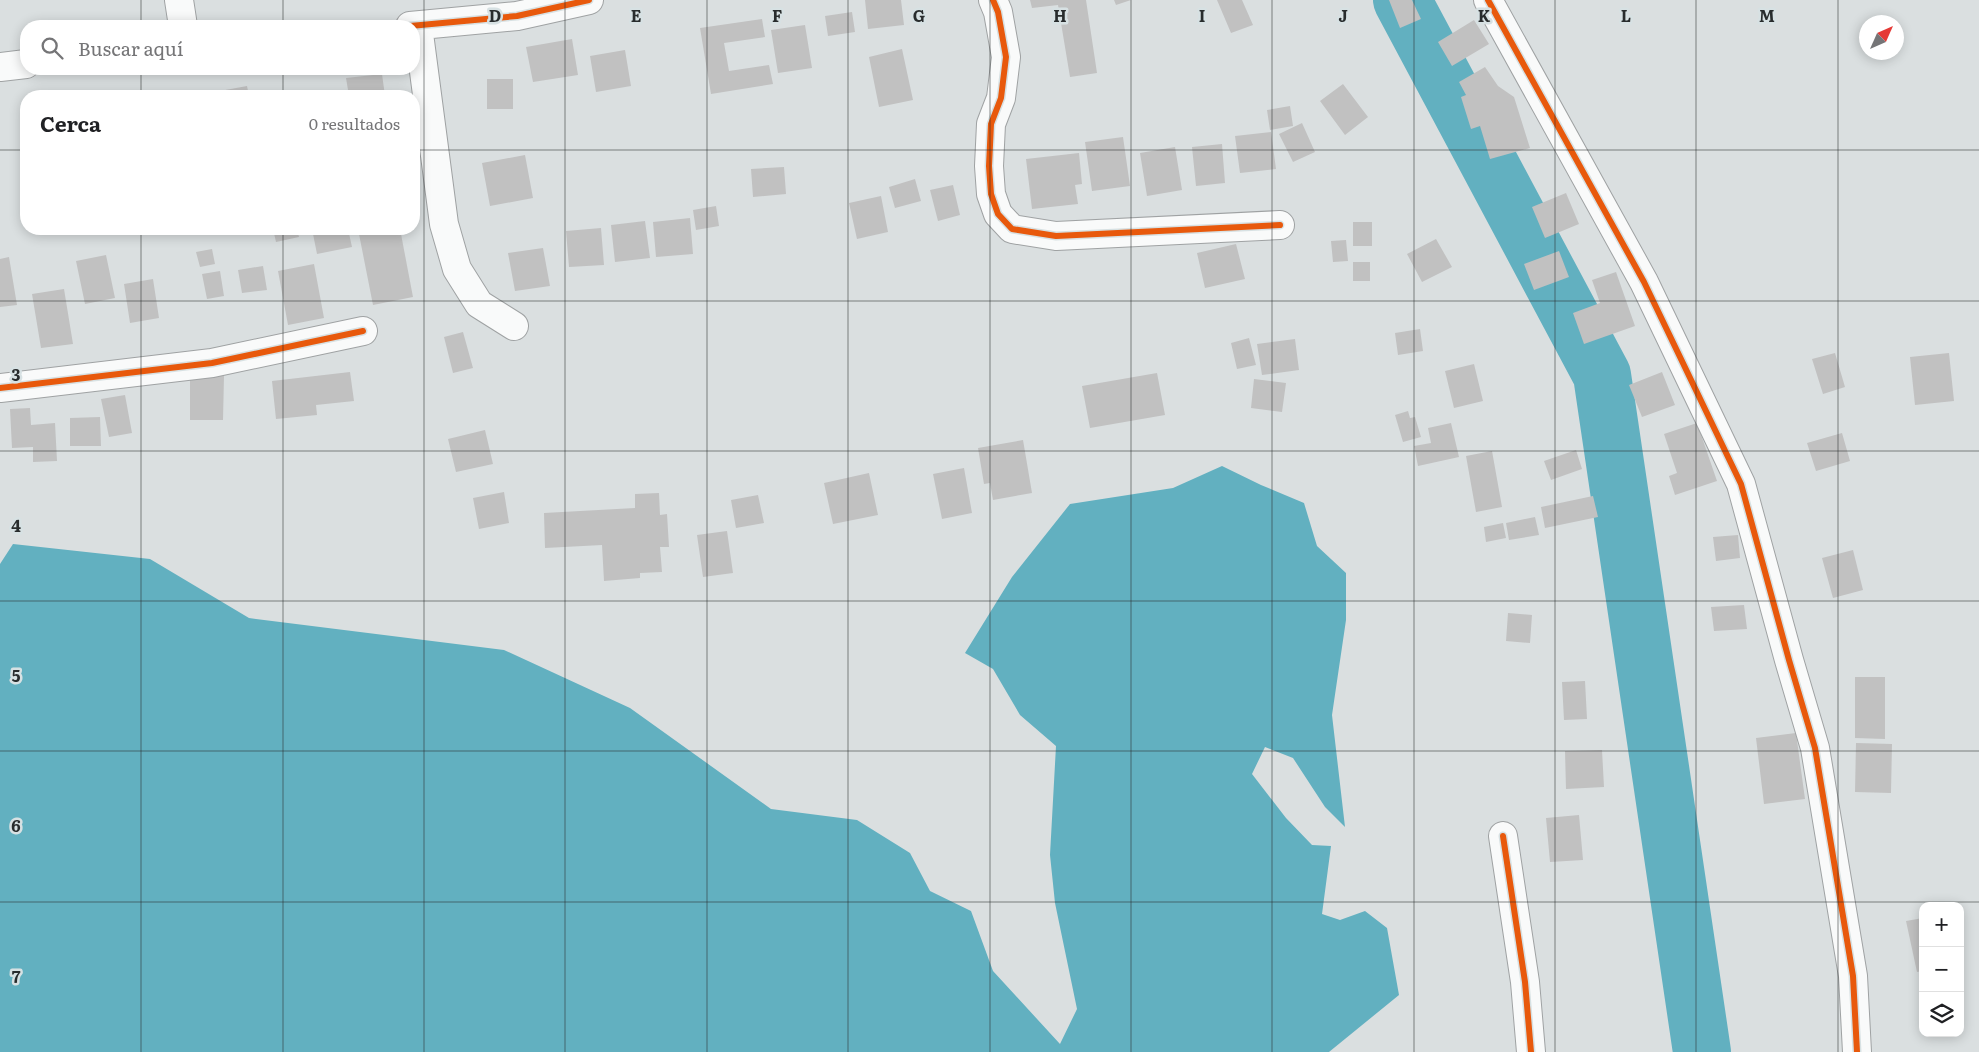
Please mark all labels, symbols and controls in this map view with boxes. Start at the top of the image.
text: D [489,3,501,27]
text: E [631,3,642,27]
text: F [772,3,782,27]
text: G [913,3,925,27]
text: H [1053,3,1067,27]
text: I [1199,3,1205,27]
text: J [1338,3,1348,27]
text: K [1478,3,1491,27]
text: L [1621,3,1631,27]
text: M [1759,3,1775,27]
north arrow [1859,15,1904,60]
search box [20,20,420,75]
icon: search [38,34,66,62]
text: Buscar aquí [78,34,183,62]
text: Cerca [40,107,101,138]
text: 0 resultados [309,111,400,135]
text: 3 [12,362,21,386]
text: 4 [11,513,21,537]
text: 5 [12,663,21,687]
text: 6 [11,813,21,837]
map controls [1919,902,1964,1037]
button: + [1919,902,1964,947]
button: − [1919,947,1964,992]
text: 7 [12,964,21,988]
button: layers [1919,992,1964,1037]

